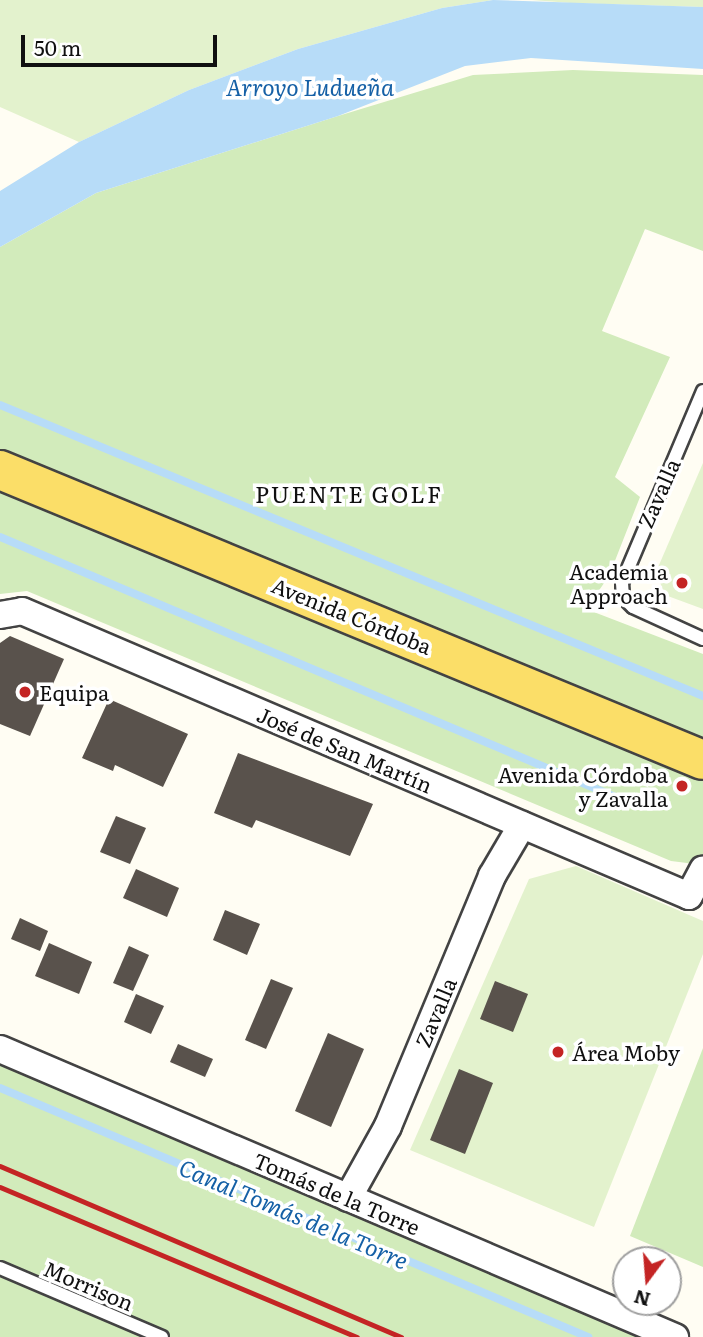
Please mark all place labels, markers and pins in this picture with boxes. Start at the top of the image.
place label: Academia Approach [569,558,668,608]
marker: Academia Approach [674,575,690,591]
place label: Equipa [39,679,109,705]
marker: Equipa [17,684,33,700]
place label: Avenida Córdoba y Zavalla [498,761,668,811]
marker: Avenida Córdoba y Zavalla [674,778,690,794]
place label: Área Moby [572,1039,680,1065]
marker: Área Moby [550,1044,566,1060]

